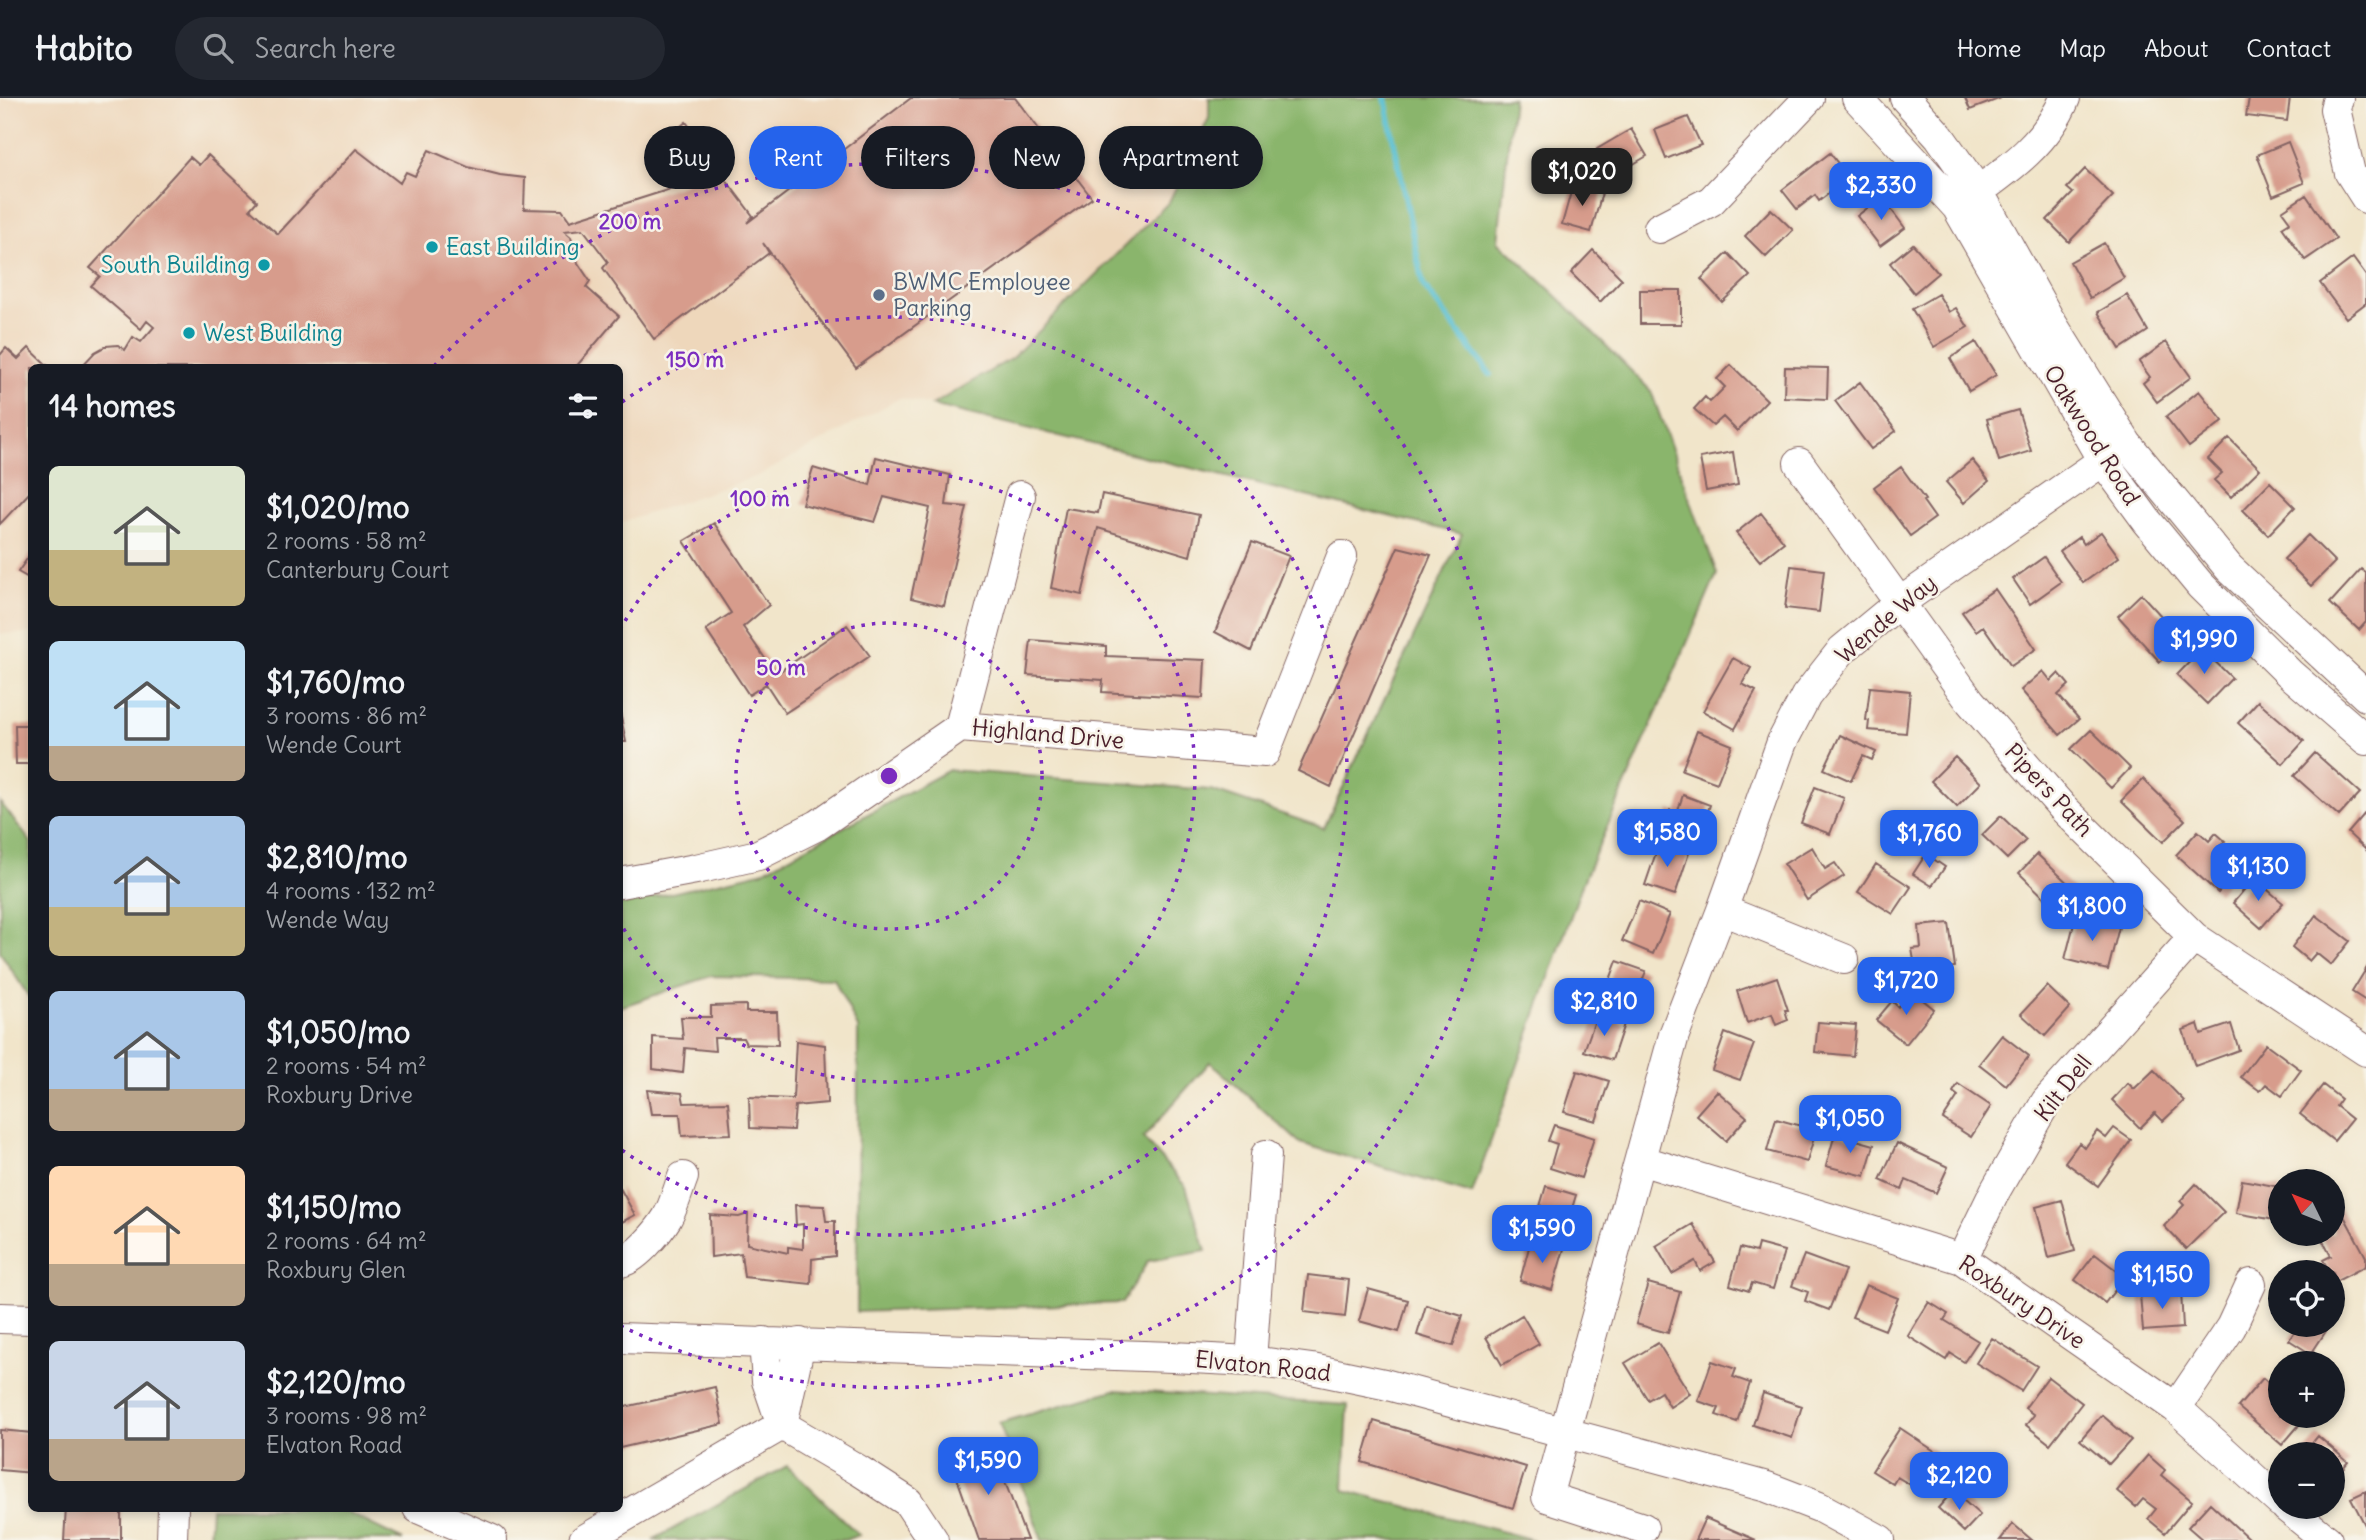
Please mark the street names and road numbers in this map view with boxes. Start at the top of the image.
street label: Oakwood Road [2038,359,2147,510]
street label: Wende Way [1829,568,1942,669]
street label: Highland Drive [971,712,1125,755]
street label: Pipers Path [1999,737,2100,842]
street label: Kilt Dell [2028,1049,2098,1127]
street label: Roxbury Drive [1953,1249,2091,1355]
street label: Elvaton Road [1194,1344,1332,1387]

